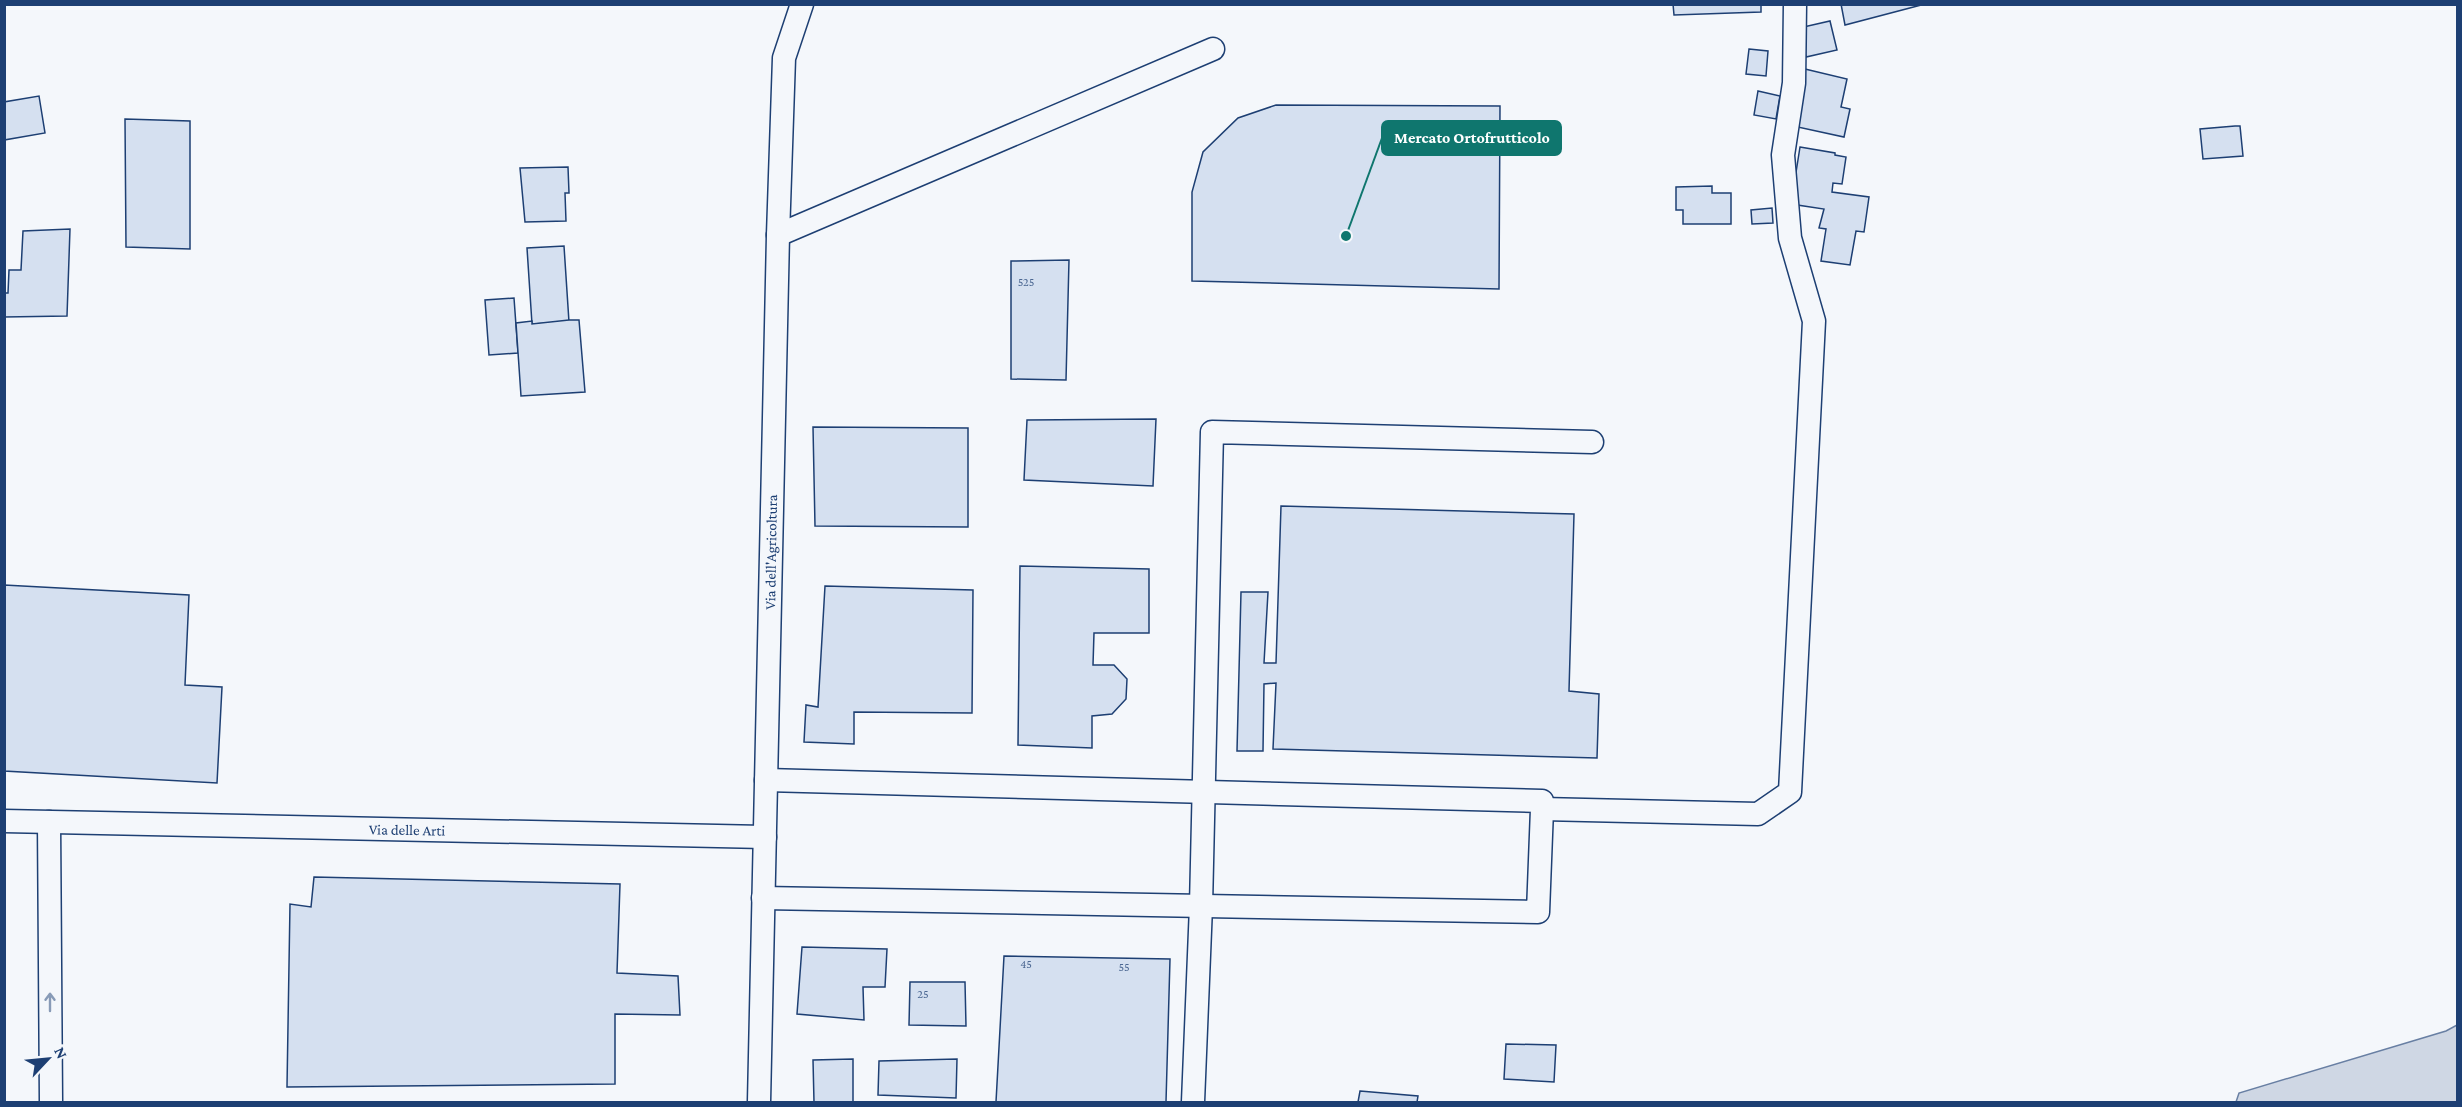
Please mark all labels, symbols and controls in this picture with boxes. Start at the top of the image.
callout: Mercato Ortofrutticolo [1382,121,1561,155]
text: Mercato Ortofrutticolo [1394,129,1550,146]
house number: 525 [1018,275,1034,289]
street label: Via dell'Agricoltura [762,494,781,610]
street label: Via delle Arti [369,821,445,839]
house number: 45 [1020,957,1032,971]
house number: 55 [1118,960,1130,974]
house number: 25 [917,987,929,1001]
one-way arrow [44,993,56,1013]
north arrow [18,1029,78,1089]
text: N [51,1044,71,1061]

